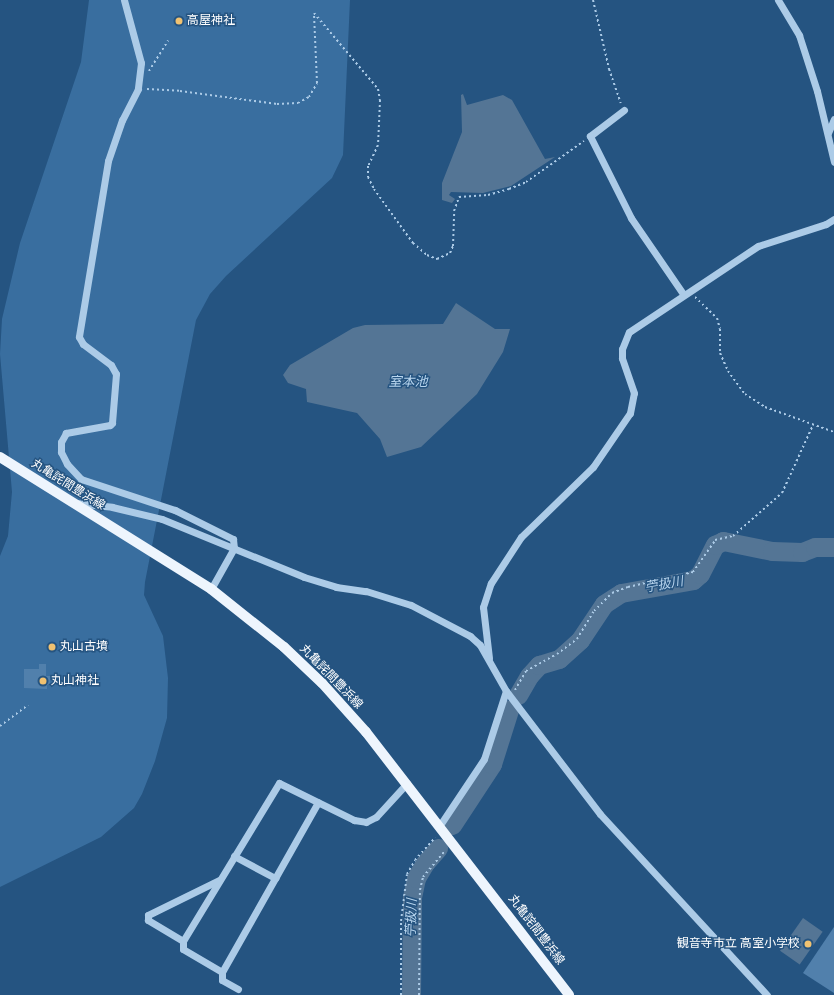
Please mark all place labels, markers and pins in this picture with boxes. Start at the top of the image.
place label: 高屋神社 [187,14,235,28]
marker: 高屋神社 [174,16,184,26]
place label: 丸山古墳 [60,640,108,654]
marker: 丸山古墳 [47,642,57,652]
place label: 丸山神社 [51,674,99,688]
marker: 丸山神社 [38,676,48,686]
place label: 観音寺市立 高室小学校 [677,937,800,951]
marker: 観音寺市立 高室小学校 [803,939,813,949]

